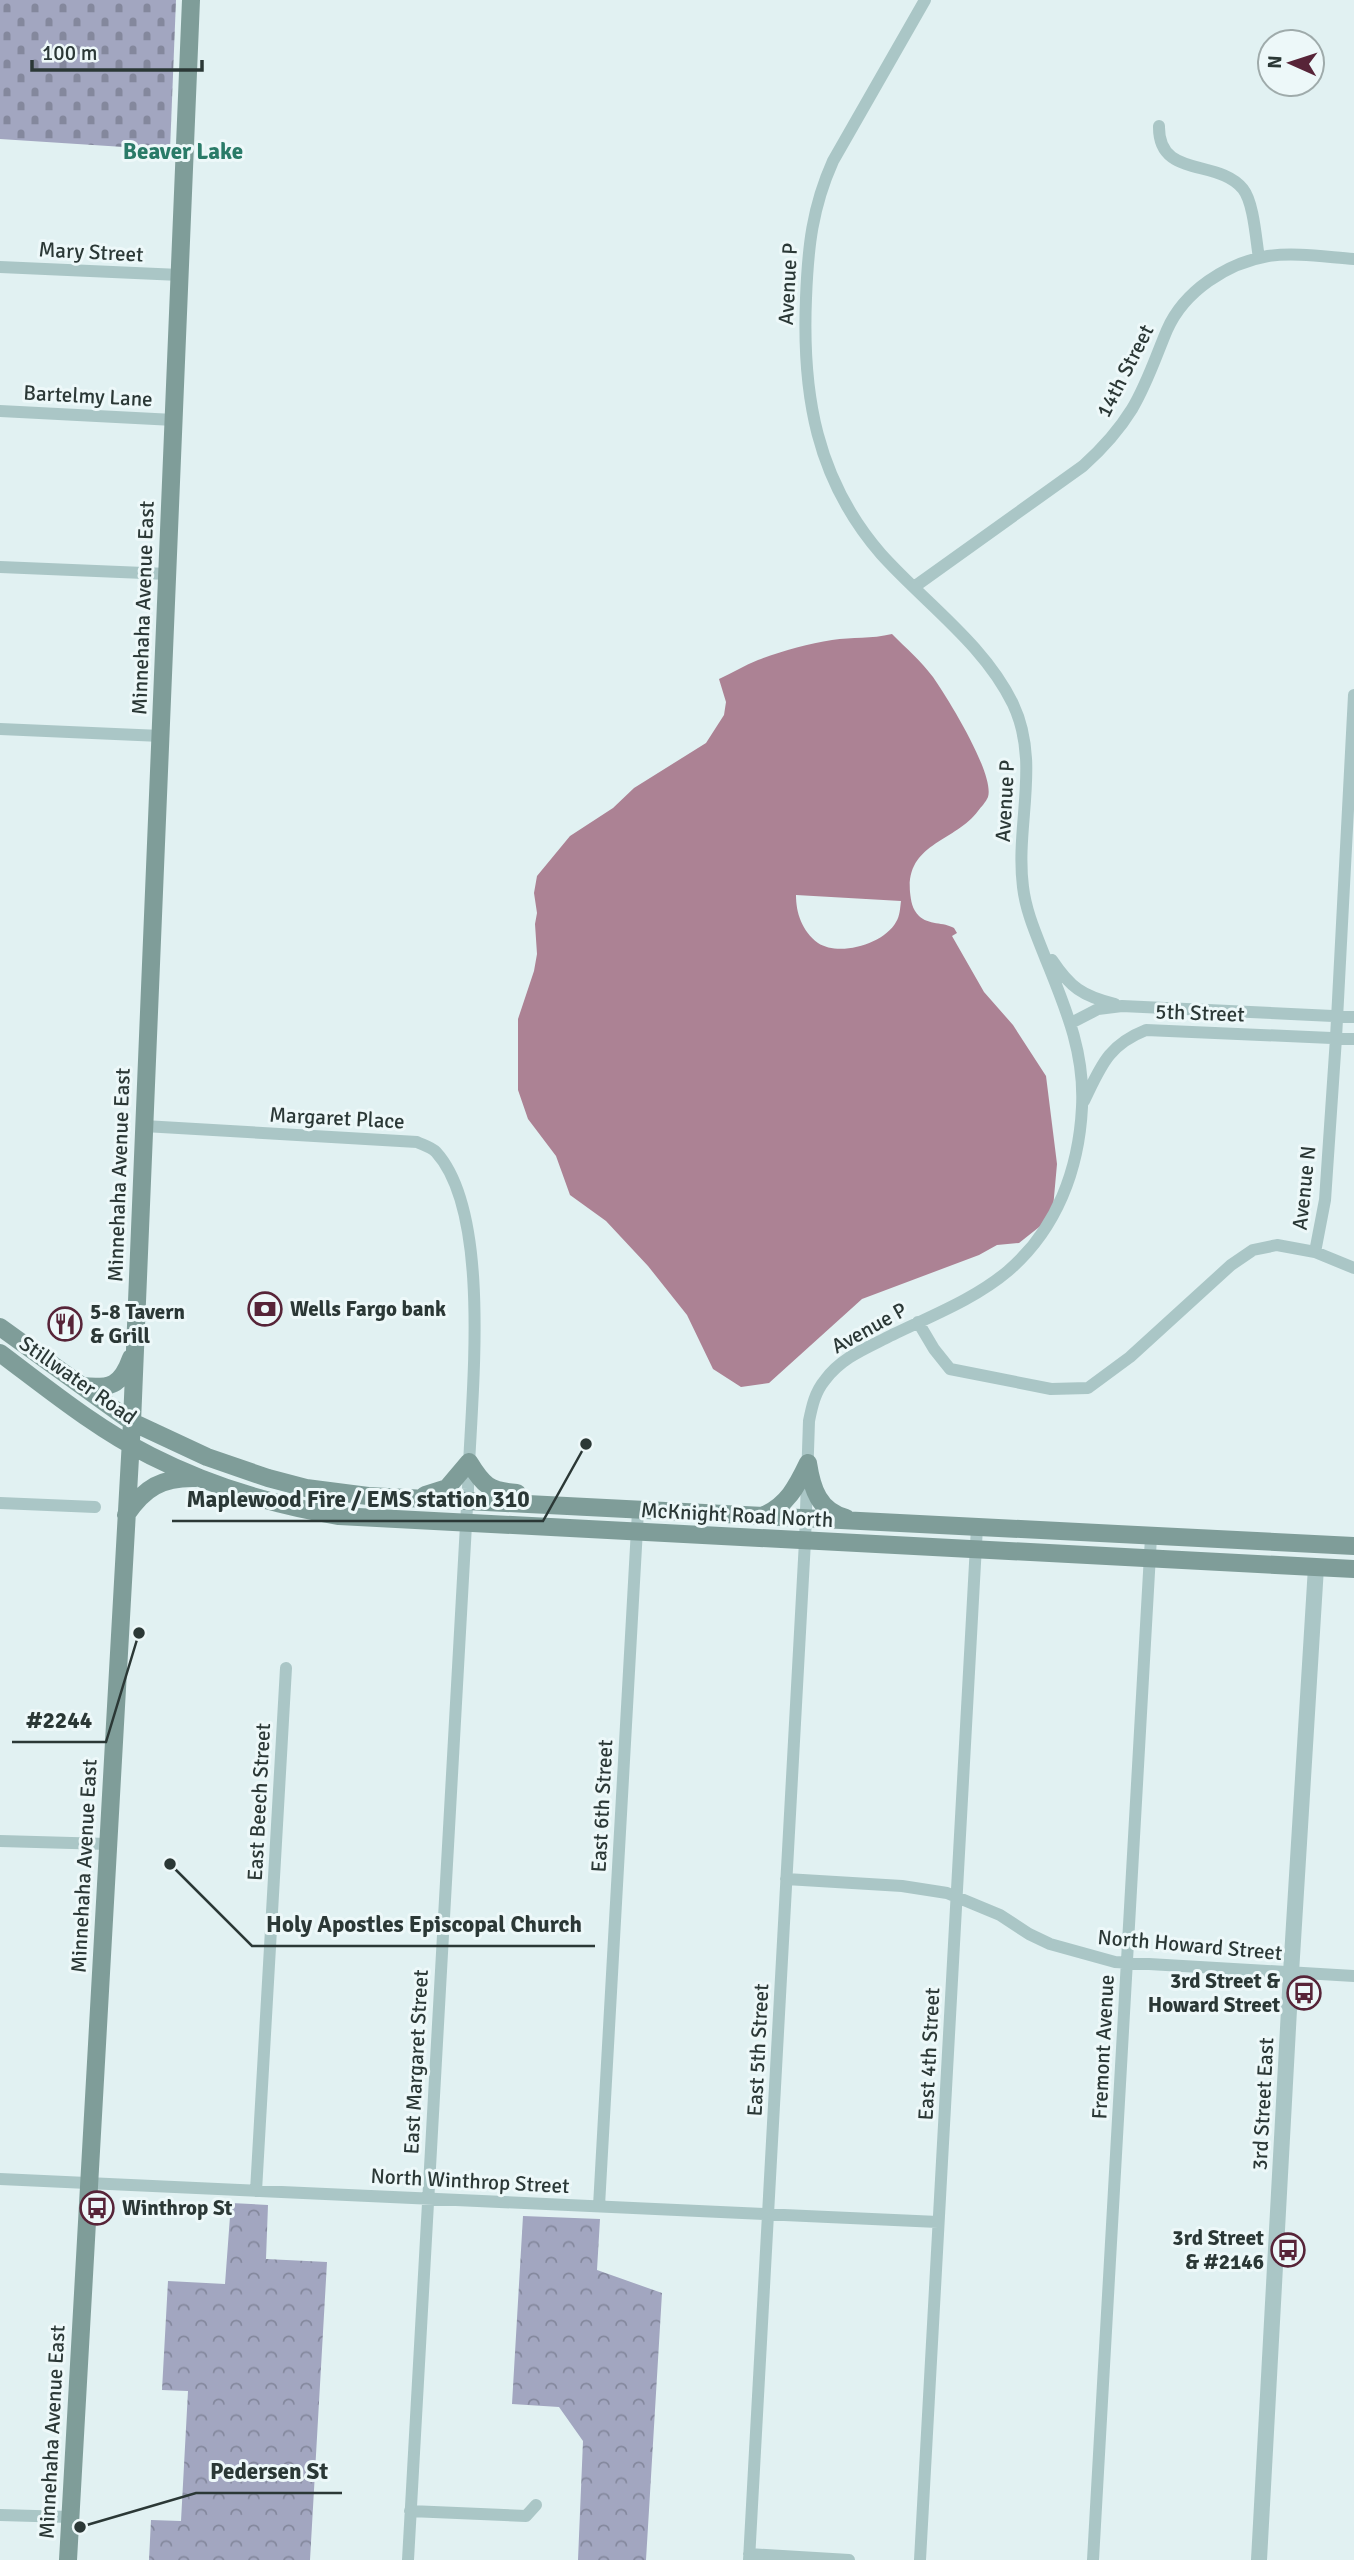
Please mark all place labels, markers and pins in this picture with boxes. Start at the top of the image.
bank icon: Wells Fargo bank [246,1290,284,1328]
place label: Wells Fargo bank [290,1296,446,1322]
place label: 5-8 Tavern & Grill [90,1299,185,1349]
restaurant icon: 5-8 Tavern & Grill [46,1305,84,1343]
callout: Maplewood Fire / EMS station 310 [172,1477,543,1521]
callout: #2244 [12,1698,106,1742]
callout: Holy Apostles Episcopal Church [252,1902,595,1946]
place label: 3rd Street & Howard Street [1148,1968,1280,2018]
bus stop icon: 3rd Street & Howard Street [1285,1974,1323,2012]
bus stop icon: Winthrop St [78,2189,116,2227]
place label: Winthrop St [122,2195,233,2221]
place label: 3rd Street & #2146 [1172,2225,1264,2275]
bus stop icon: 3rd Street & #2146 [1269,2231,1307,2269]
callout: Pedersen St [196,2449,342,2493]

